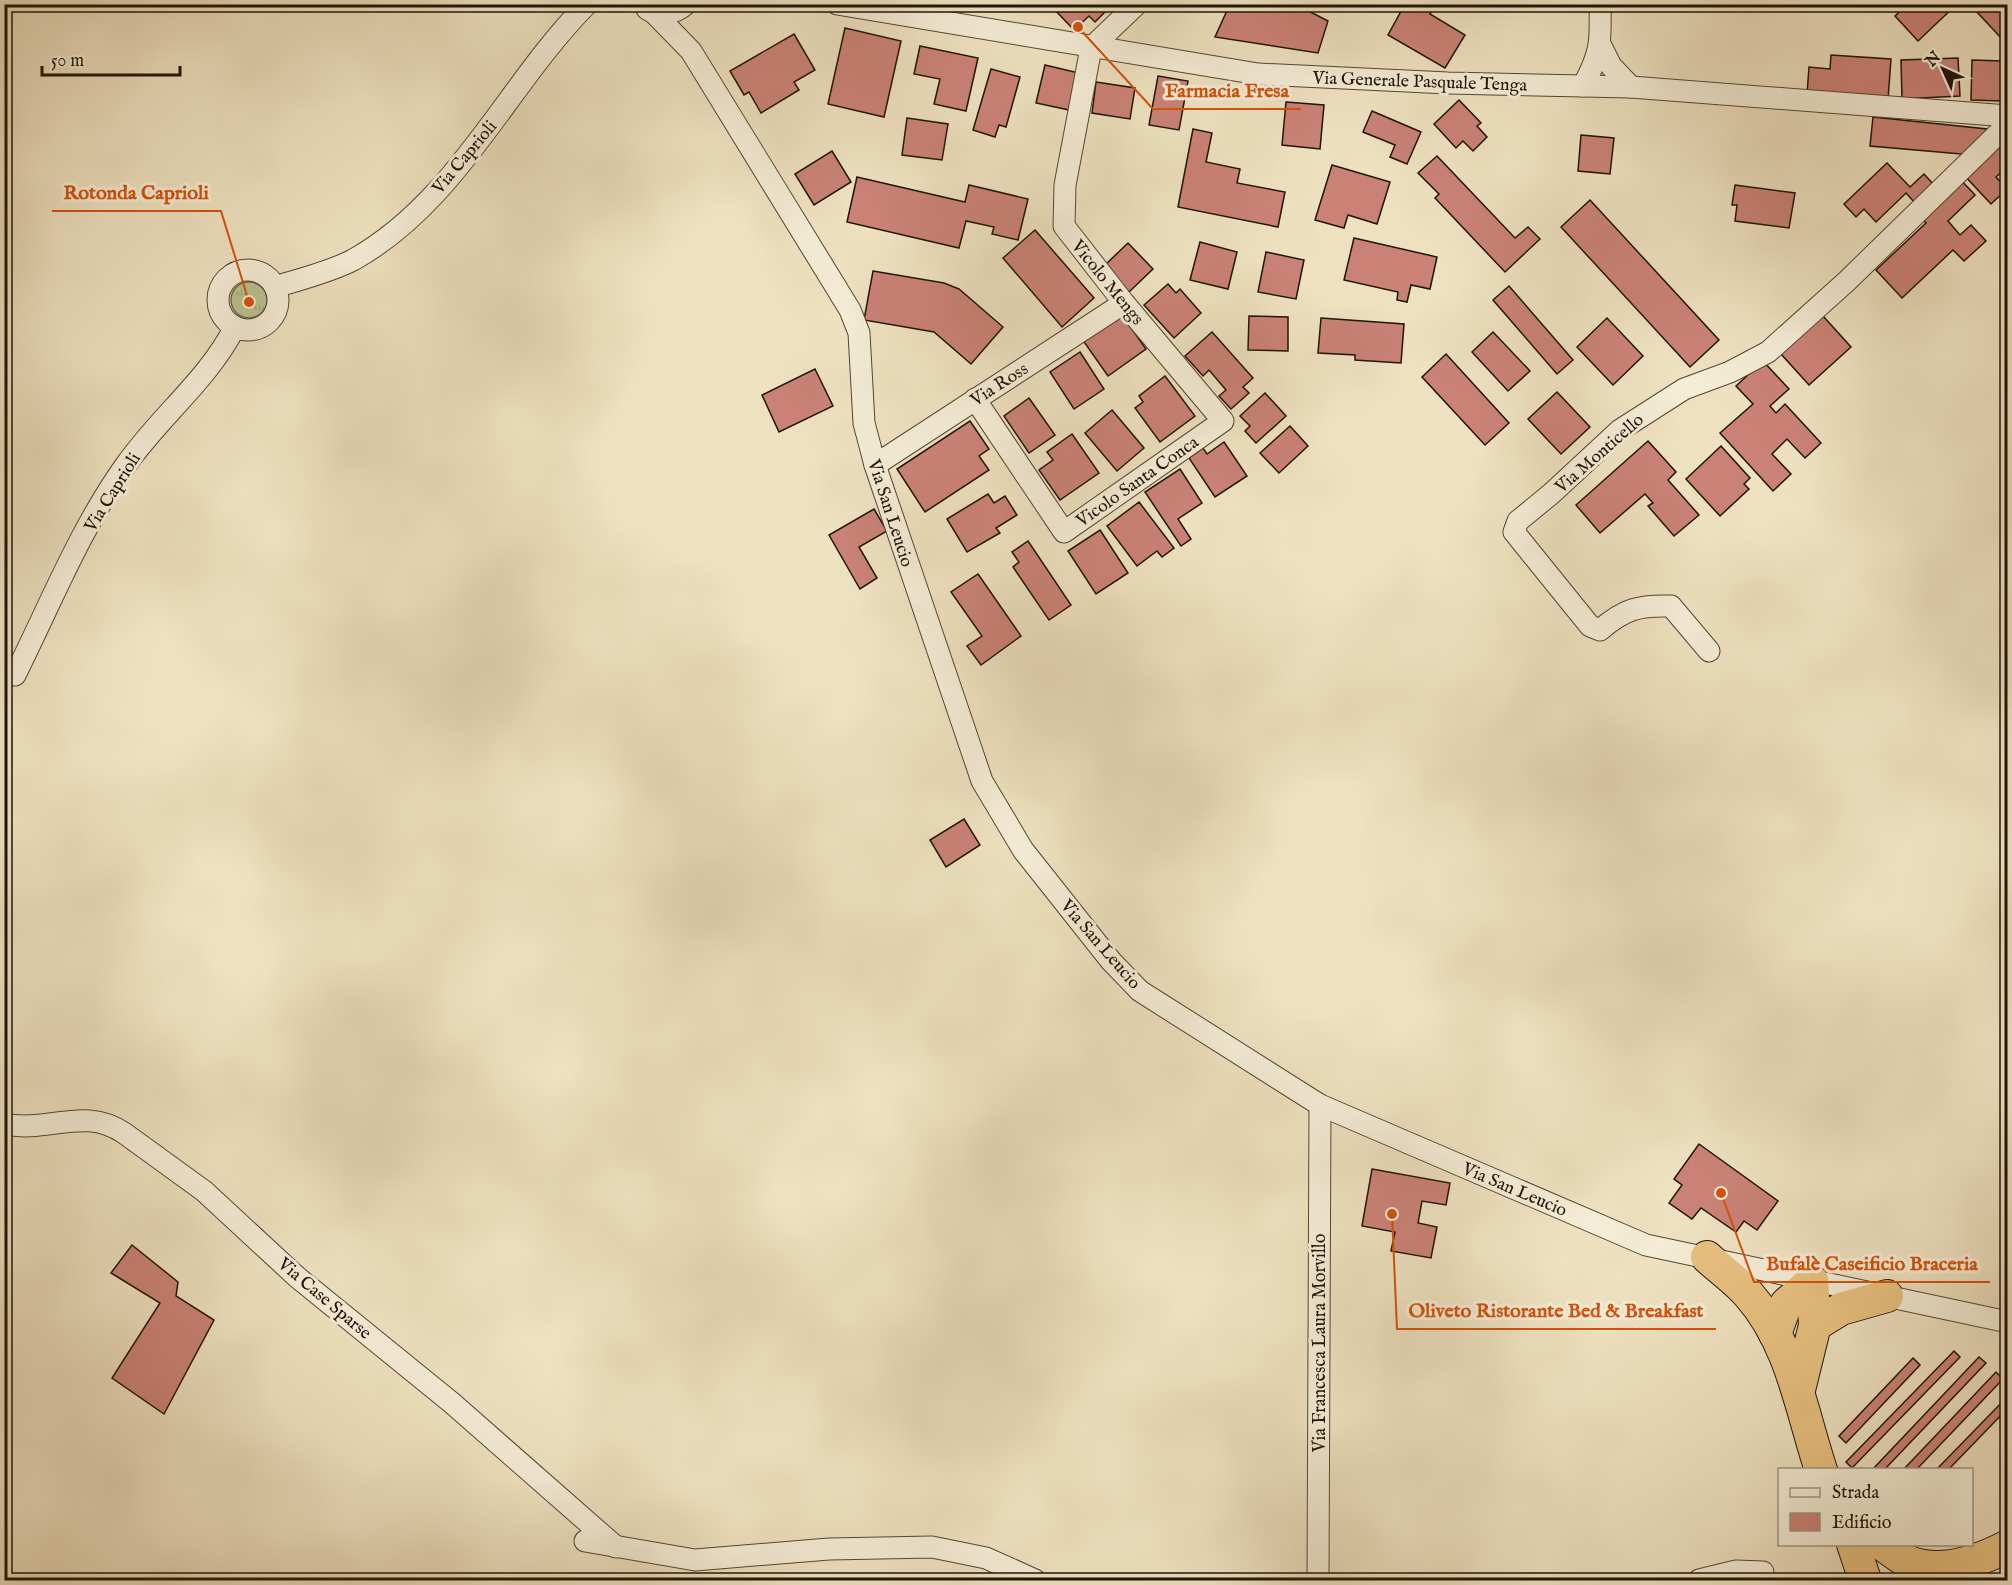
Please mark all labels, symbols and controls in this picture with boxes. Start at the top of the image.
scale bar [42,39,180,77]
north arrow [1913,39,1973,99]
text: N [1921,48,1946,72]
text: 50 m [51,50,84,73]
street label: Via Generale Pasquale Tenga [1311,67,1528,98]
callout: Farmacia Fresa [1153,71,1301,109]
text: Farmacia Fresa [1165,79,1289,104]
street label: Via Caprioli [427,116,503,200]
callout: Rotonda Caprioli [52,173,221,211]
text: Rotonda Caprioli [63,181,209,206]
street label: Vicolo Mengs [1065,235,1148,330]
street label: Via Ross [966,358,1033,413]
street label: Via Monticello [1550,409,1649,500]
street label: Vicolo Santa Conca [1071,431,1204,534]
street label: Via Caprioli [79,449,147,538]
street label: Via San Leucio [861,456,918,570]
street label: Via San Leucio [1054,895,1145,995]
street label: Via San Leucio [1458,1158,1570,1223]
street label: Via Francesca Laura Morvillo [1309,1233,1332,1453]
callout: Bufalè Caseificio Braceria [1754,1244,1990,1282]
text: Bufalè Caseificio Braceria [1766,1252,1978,1277]
street label: Via Case Sparse [272,1253,376,1345]
callout: Oliveto Ristorante Bed & Breakfast [1397,1291,1716,1329]
text: Oliveto Ristorante Bed & Breakfast [1409,1299,1704,1324]
legend [1778,1468,1973,1546]
text: Strada [1832,1482,1879,1505]
text: Edificio [1832,1512,1892,1535]

